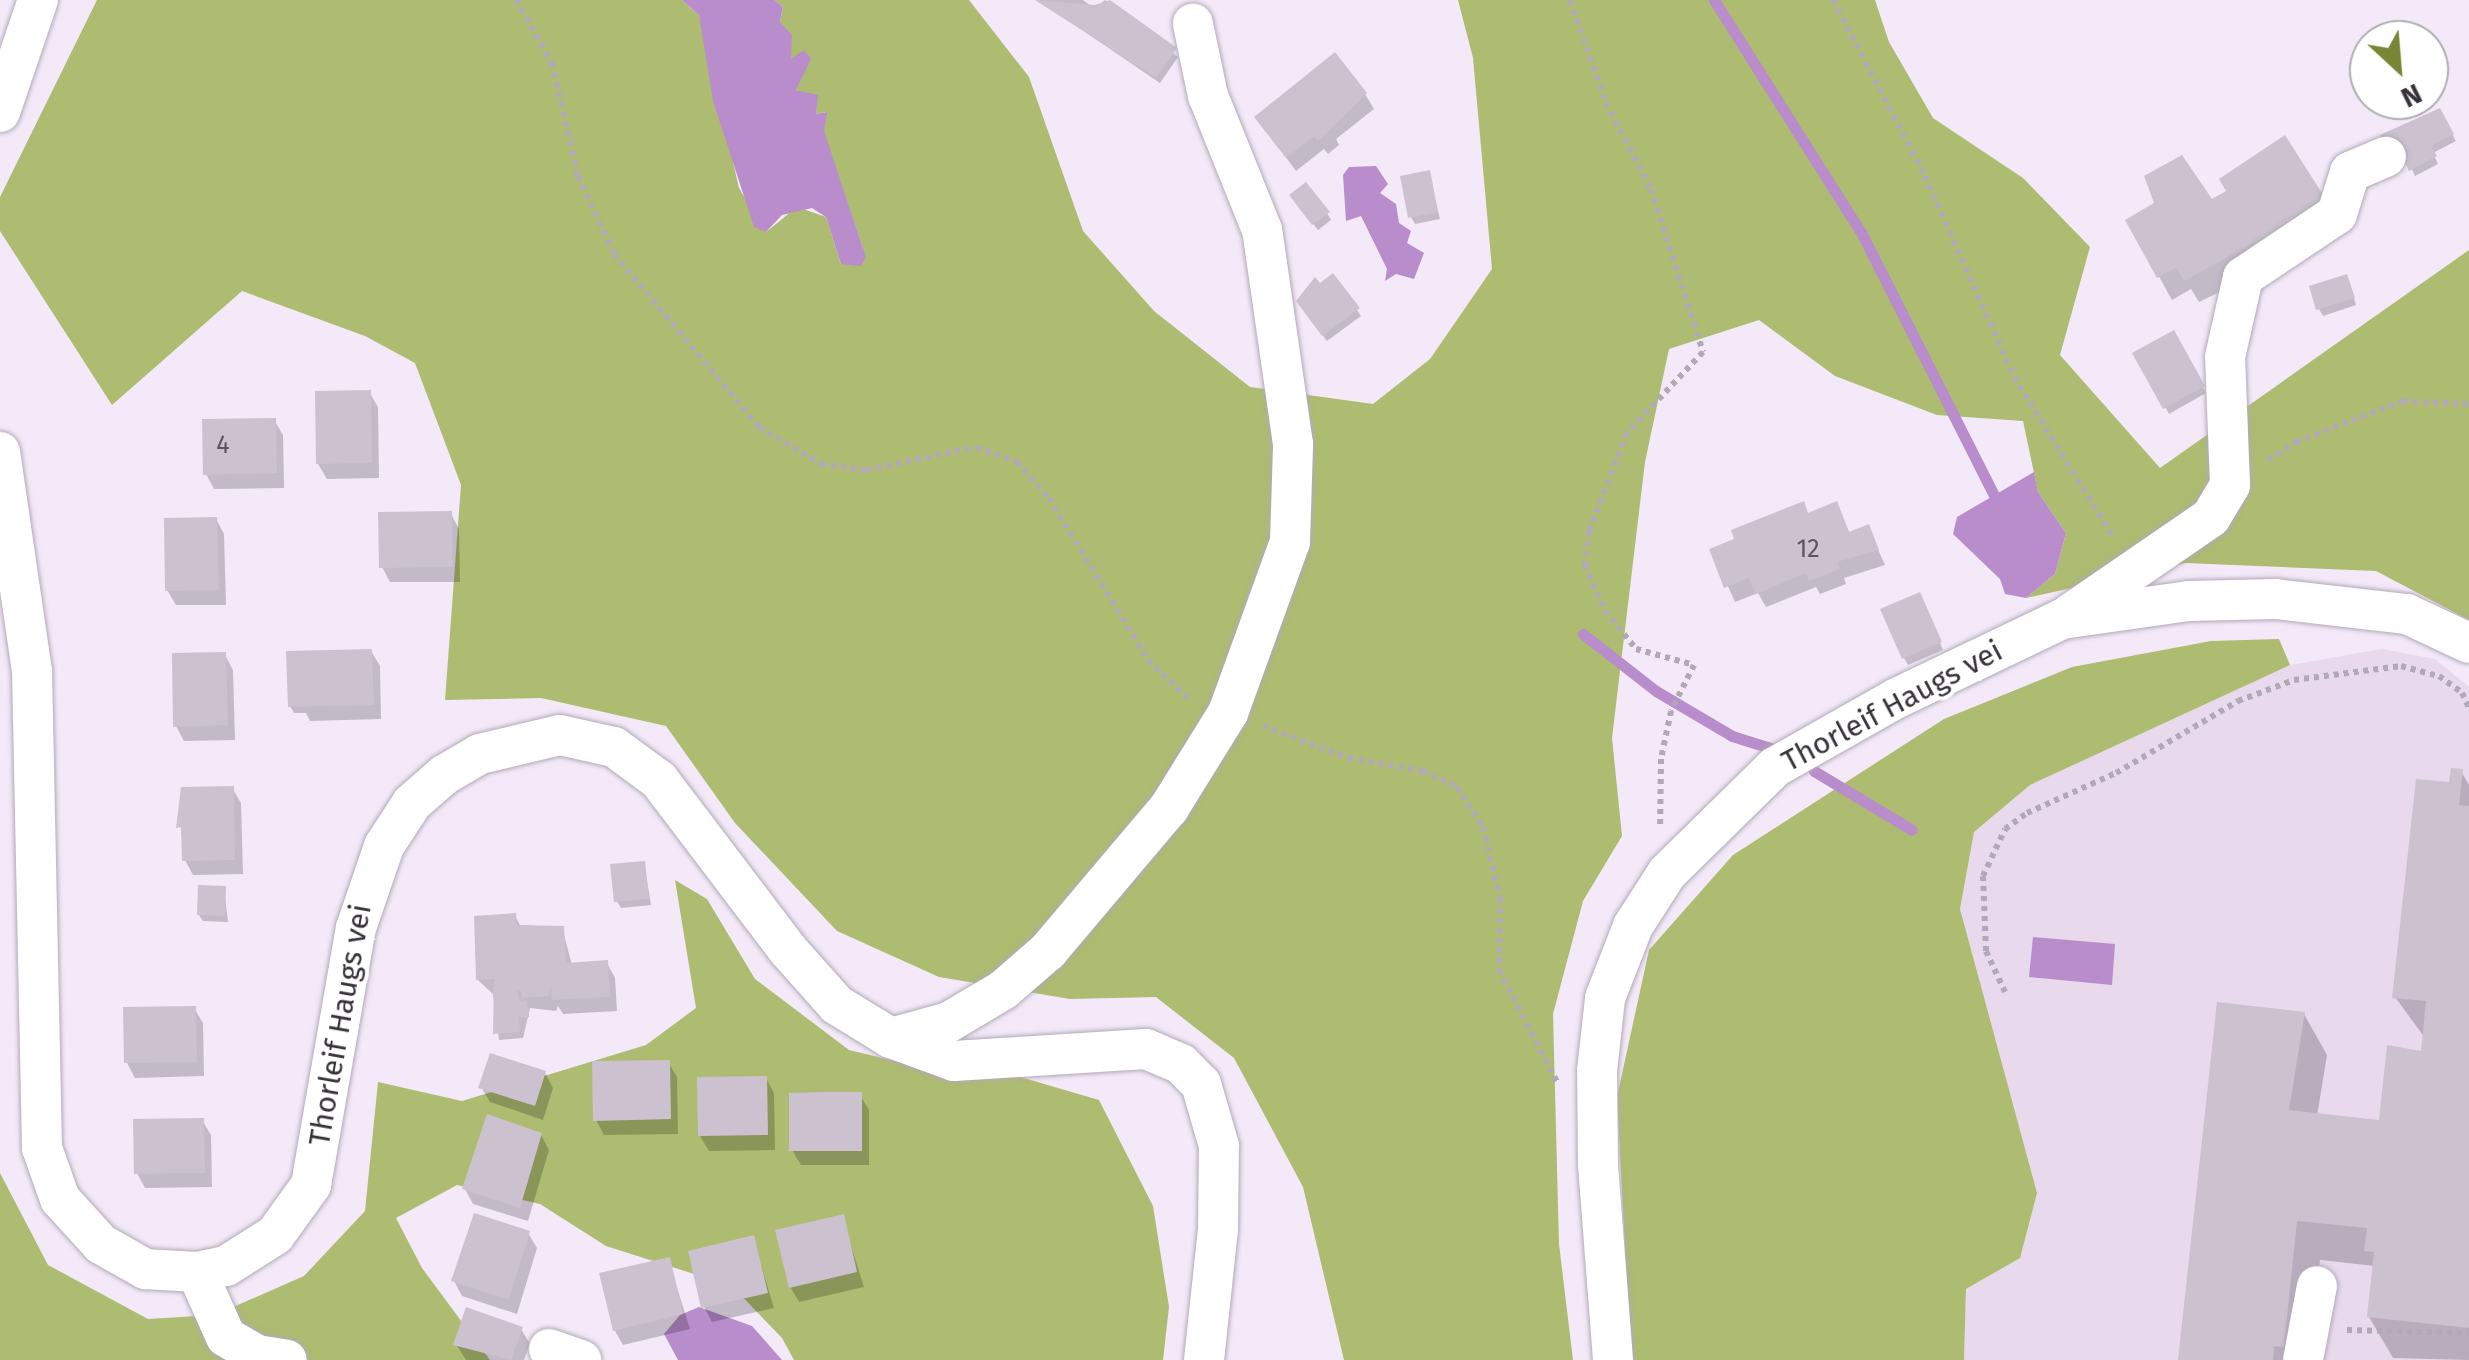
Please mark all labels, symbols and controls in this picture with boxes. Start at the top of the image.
north arrow [2349,20,2449,120]
text: N [2396,77,2427,115]
house number: 4 [216,430,230,460]
house number: 12 [1796,534,1820,564]
street label: Thorleif Haugs vei [1776,633,2008,779]
street label: Thorleif Haugs vei [301,901,379,1149]

